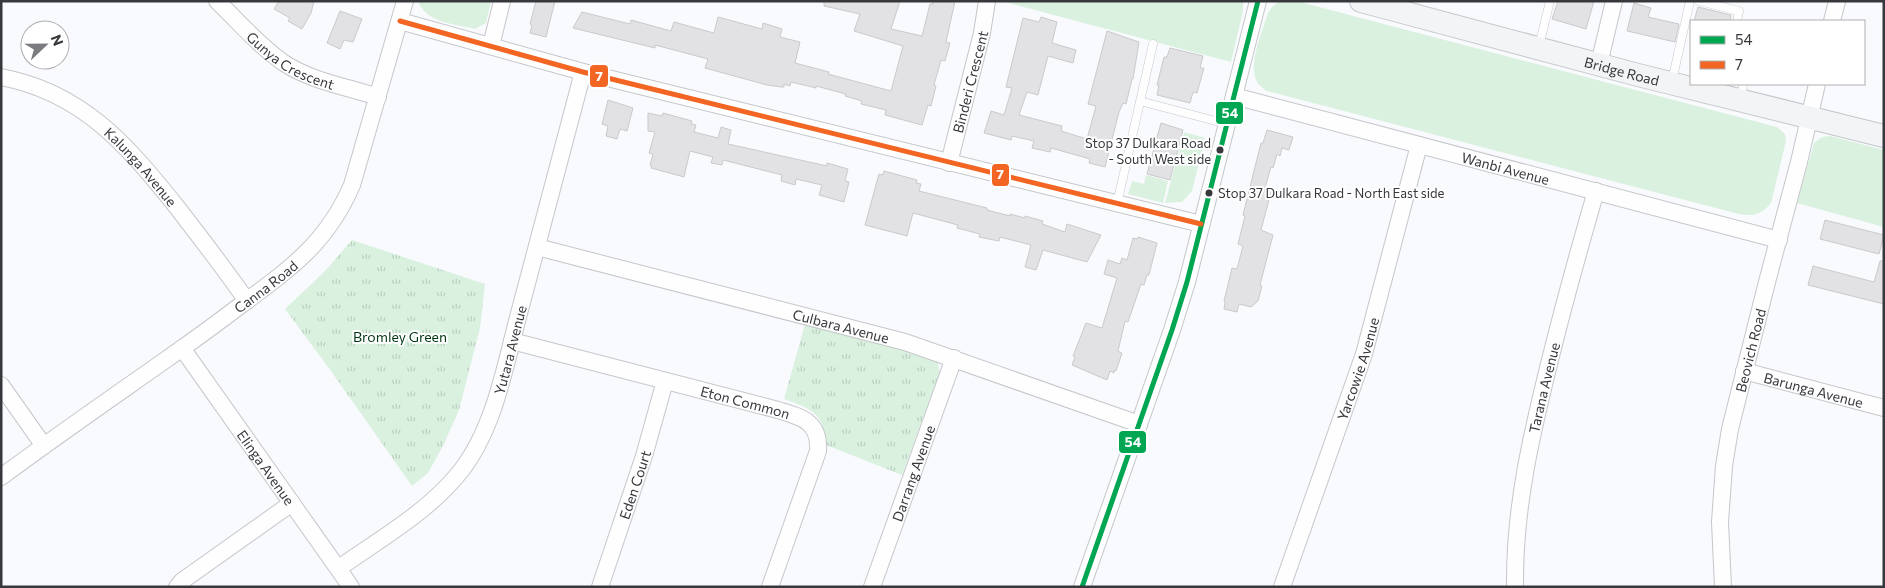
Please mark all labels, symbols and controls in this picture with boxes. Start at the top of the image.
north arrow [20,20,70,70]
legend [1690,20,1865,85]
street label: Gunya Crescent [244,28,337,92]
street label: Binderi Crescent [949,28,991,135]
text: 54 [1735,30,1753,48]
text: N [48,32,67,48]
street label: Bridge Road [1583,53,1661,88]
text: 7 [1735,55,1743,73]
line badge: 7 [589,64,609,88]
text: 7 [595,67,603,84]
line badge: 54 [1215,101,1244,125]
text: 54 [1222,104,1239,121]
street label: Kalunga Avenue [101,123,181,209]
place label: Stop 37 Dulkara Road - South West side [1085,135,1211,167]
marker: Stop 37 Dulkara Road - South West side [1215,145,1225,155]
street label: Wanbi Avenue [1460,148,1551,188]
line badge: 7 [991,163,1010,187]
text: 7 [996,165,1004,182]
place label: Stop 37 Dulkara Road - North East side [1218,185,1445,201]
marker: Stop 37 Dulkara Road - North East side [1204,188,1214,198]
street label: Canna Road [230,257,301,316]
street label: Yutara Avenue [490,303,529,396]
street label: Culbara Avenue [791,305,891,346]
street label: Beovich Road [1731,307,1769,394]
street label: Yarcowie Avenue [1333,316,1382,422]
park label: Bromley Green [353,328,447,345]
street label: Tarana Avenue [1525,340,1563,434]
street label: Barunga Avenue [1762,368,1865,411]
street label: Eton Common [699,382,792,422]
street label: Darrang Avenue [888,423,938,524]
street label: Elinga Avenue [234,426,299,508]
line badge: 54 [1118,430,1147,454]
text: 54 [1125,433,1142,450]
street label: Eden Court [615,448,654,521]

